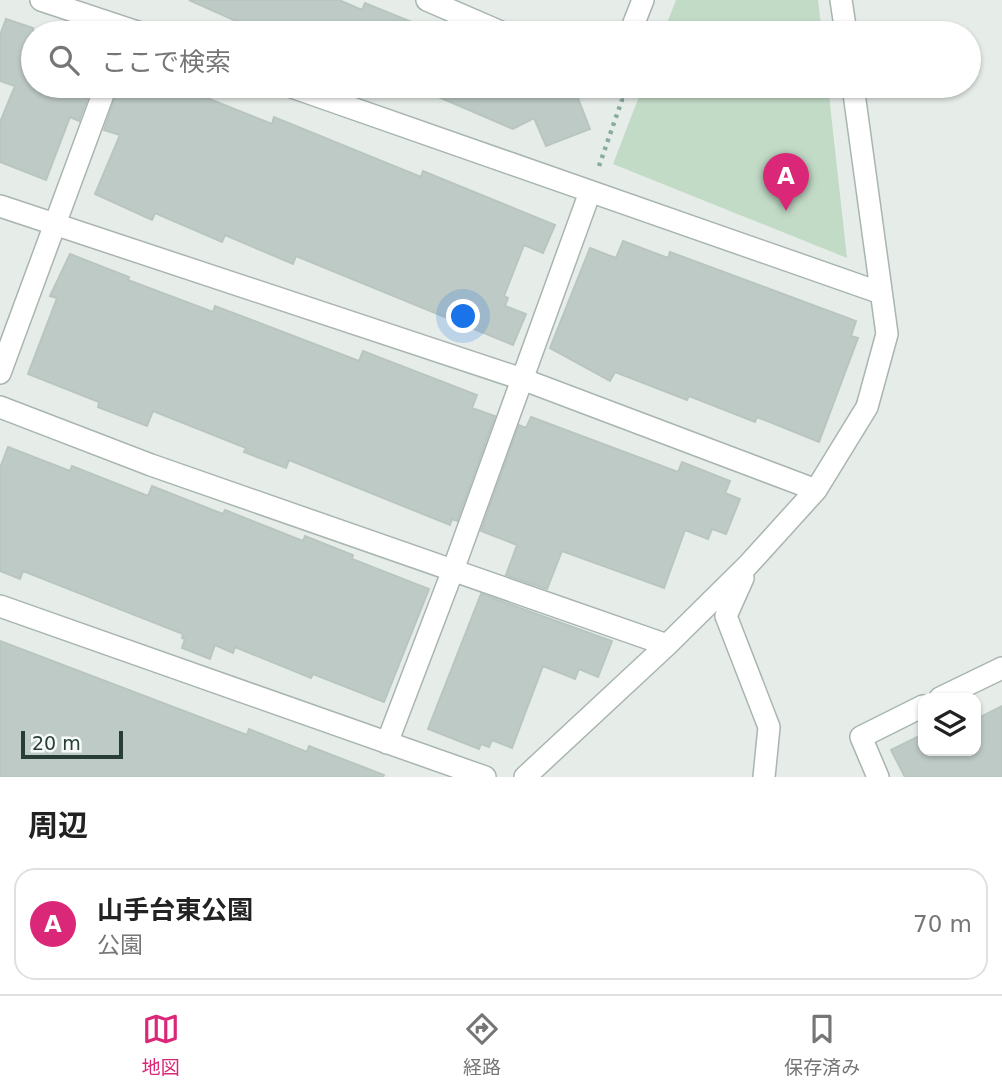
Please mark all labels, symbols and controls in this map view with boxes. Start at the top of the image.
search box [21,21,981,98]
icon: search [45,41,83,79]
text: ここで検索 [101,47,231,77]
pin: A [763,153,809,211]
your location [446,299,480,333]
map controls [918,693,981,756]
button: layers [918,693,981,756]
scale bar [21,728,122,760]
text: 20 m [32,732,81,754]
text: 周辺 [28,808,88,843]
text: 山手台東公園 [97,895,253,925]
text: A [44,911,62,937]
text: 70 m [913,911,972,937]
text: 公園 [97,932,143,958]
tab: 地図 [142,1010,180,1079]
tab: 経路 [463,1010,501,1079]
tab: 保存済み [784,1010,860,1079]

